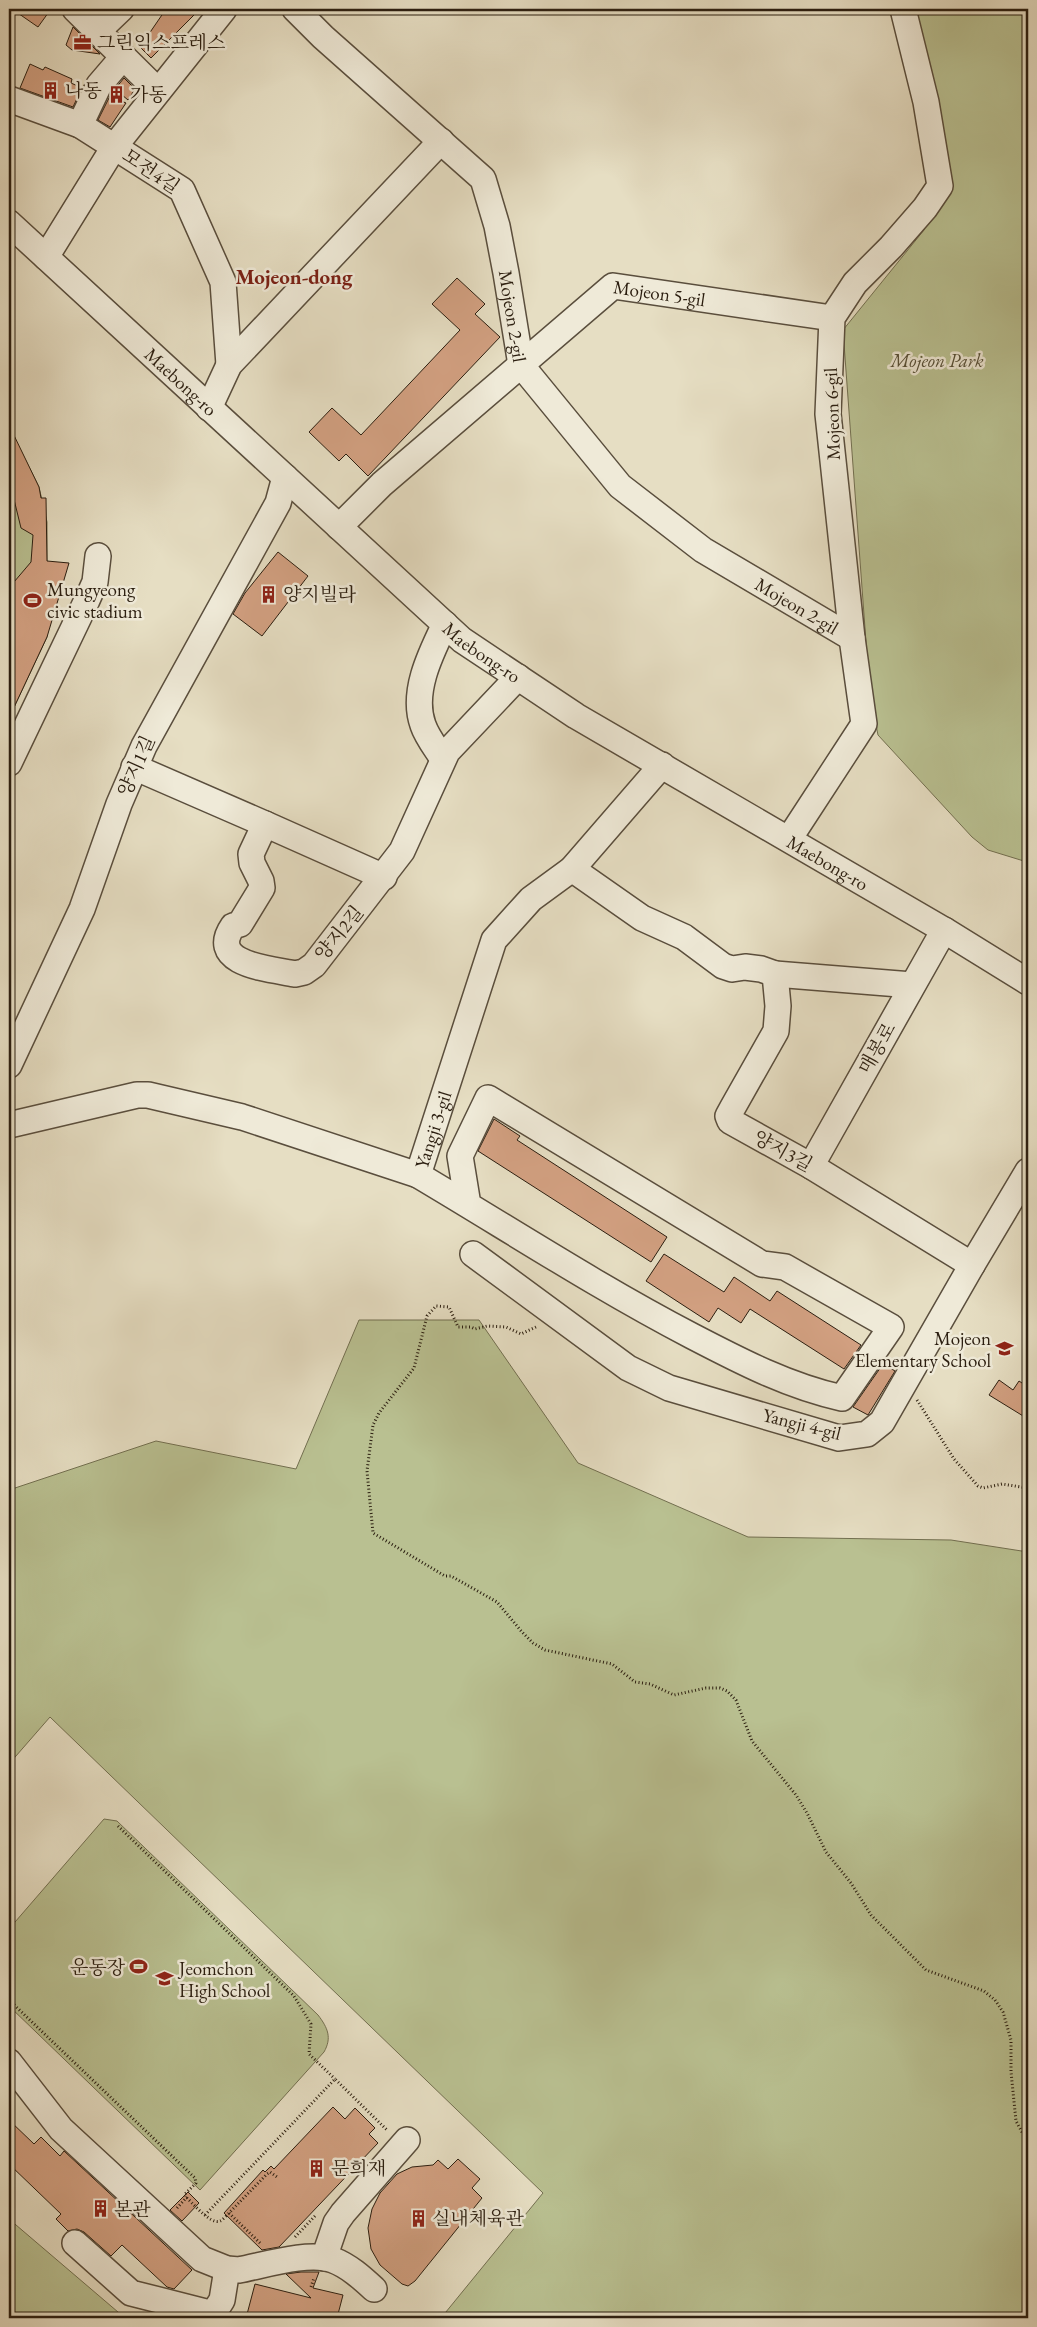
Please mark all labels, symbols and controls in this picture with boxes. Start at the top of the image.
place label: 그린익스프레스 [97,30,225,55]
office icon: 그린익스프레스 [73,32,93,52]
place label: 나동 [65,78,102,103]
building icon: 나동 [41,80,61,100]
place label: 가동 [130,82,167,107]
building icon: 가동 [106,84,126,104]
street label: 모전4길 [117,143,185,199]
district label: Mojeon-dong [235,263,353,290]
street label: Mojeon 2-gil [493,268,533,364]
street label: Mojeon 5-gil [612,274,708,312]
street label: Maebong-ro [139,342,223,421]
park label: Mojeon Park [889,348,984,373]
street label: Mojeon 6-gil [818,367,846,461]
street label: Mojeon 2-gil [751,571,844,640]
place label: Mungyeong civic stadium [47,577,143,624]
place label: 양지빌라 [283,582,356,607]
building icon: 양지빌라 [259,584,279,604]
sports icon: Mungyeong civic stadium [23,590,43,610]
street label: Maebong-ro [437,616,526,688]
street label: 양지1길 [112,732,160,800]
street label: Maebong-ro [783,829,873,896]
street label: 양지2길 [309,900,369,966]
street label: 매봉로 [853,1018,901,1078]
street label: Yangji 3-gil [408,1087,457,1172]
street label: 양지3길 [749,1125,817,1177]
place label: Mojeon Elementary School [855,1326,991,1373]
school or university icon: Mojeon Elementary School [995,1339,1015,1359]
street label: Yangji 4-gil [760,1402,844,1446]
place label: 운동장 [70,1955,126,1980]
place label: Jeomchon High School [177,1956,271,2003]
sports icon: 운동장 [129,1957,149,1977]
school or university icon: Jeomchon High School [155,1969,175,1989]
place label: 문희재 [331,2156,386,2181]
building icon: 문희재 [307,2158,327,2178]
place label: 본관 [114,2197,151,2222]
building icon: 본관 [90,2199,110,2219]
place label: 실내체육관 [432,2206,524,2231]
building icon: 실내체육관 [408,2208,428,2228]

